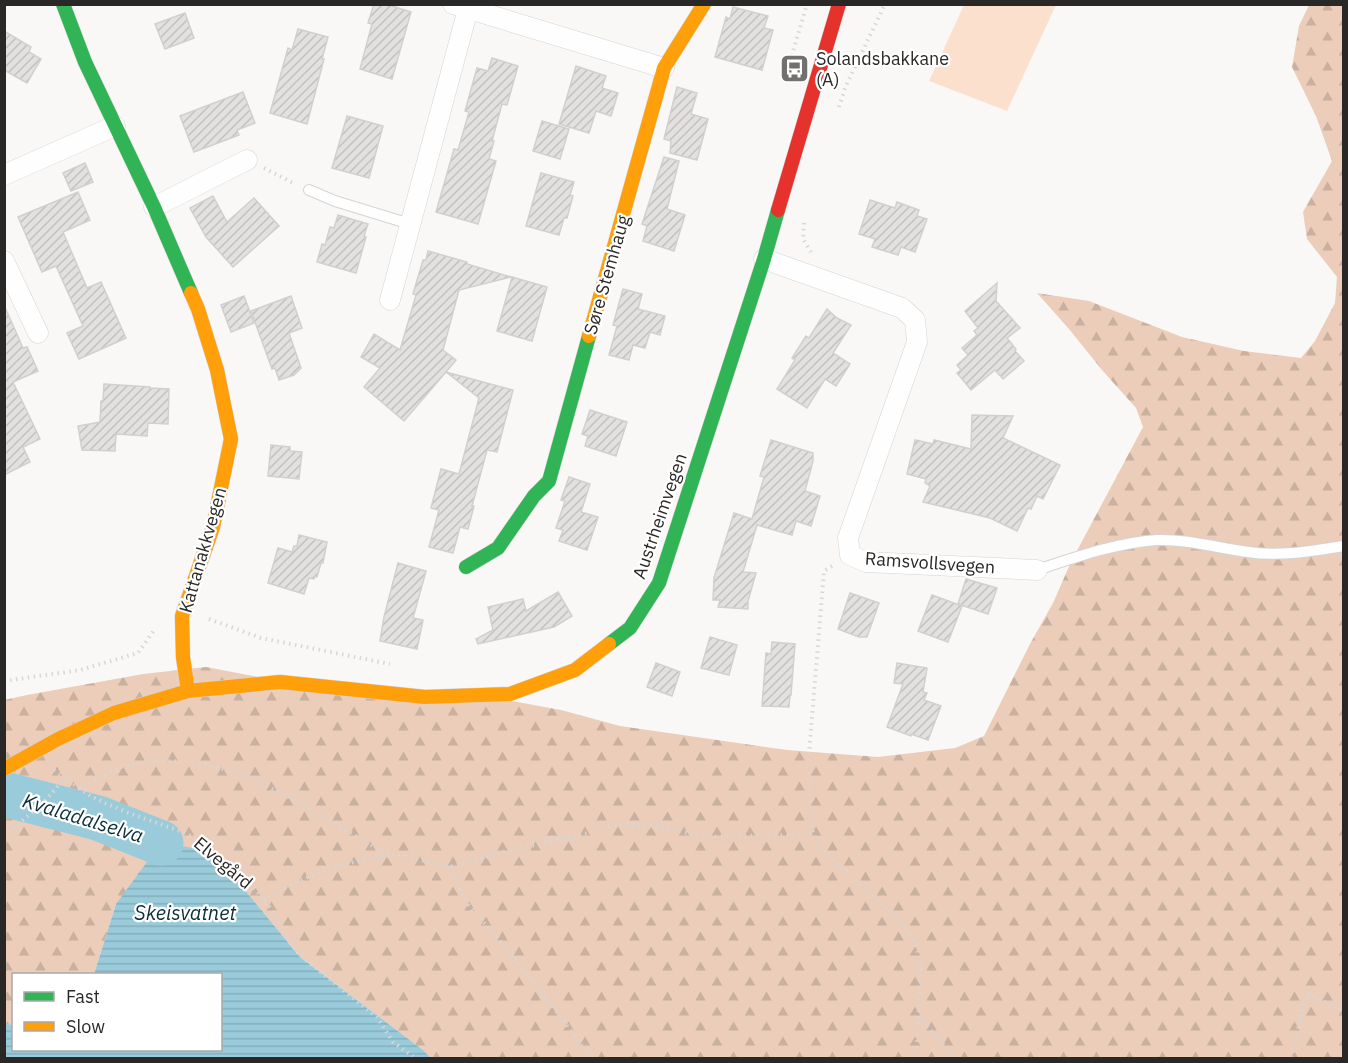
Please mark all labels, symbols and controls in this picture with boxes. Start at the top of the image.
place label: Solandsbakkane (A) [816,47,949,91]
bus stop icon: Solandsbakkane (A) [779,53,811,85]
street label: Søre Stemhaug [578,212,635,337]
street label: Austrheimvegen [627,450,692,582]
street label: Kattanakkvegen [174,484,231,615]
street label: Ramsvollsvegen [864,546,996,579]
water label: Kvaladalselva [19,786,147,849]
street label: Elvegård [189,831,257,894]
water label: Skeisvatnet [134,899,236,926]
legend [12,973,222,1051]
text: Fast [66,985,100,1008]
text: Slow [66,1015,105,1038]

